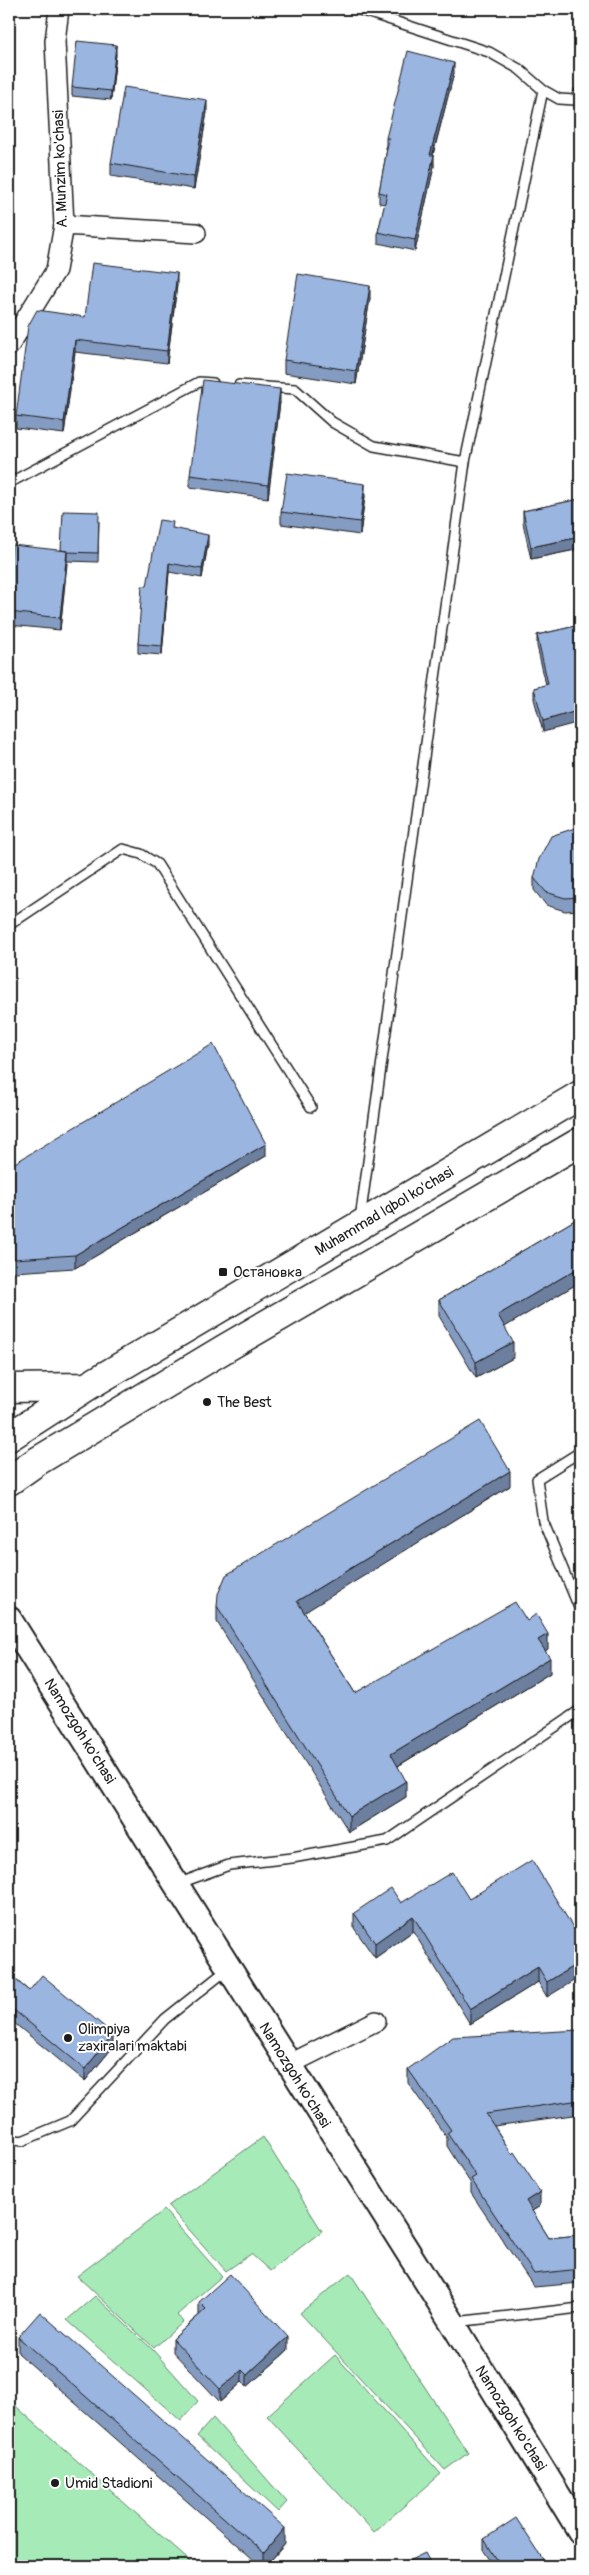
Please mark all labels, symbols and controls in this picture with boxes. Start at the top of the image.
street label: A. Munzim ko'chasi [49,109,72,228]
street label: Muhammad Iqbol ko'chasi [311,1162,457,1260]
place label: Остановка [233,1263,302,1282]
marker: Остановка [217,1266,229,1278]
place label: The Best [217,1393,273,1412]
marker: The Best [201,1396,213,1408]
street label: Namozgoh ko'chasi [40,1675,120,1788]
street label: Namozgoh ko'chasi [255,2019,335,2132]
place label: Olimpiya zaxiralari maktabi [78,2020,187,2056]
marker: Olimpiya zaxiralari maktabi [62,2032,74,2044]
street label: Namozgoh ko'chasi [471,2362,551,2475]
place label: Umid Stadioni [65,2474,153,2493]
marker: Umid Stadioni [49,2477,61,2489]

